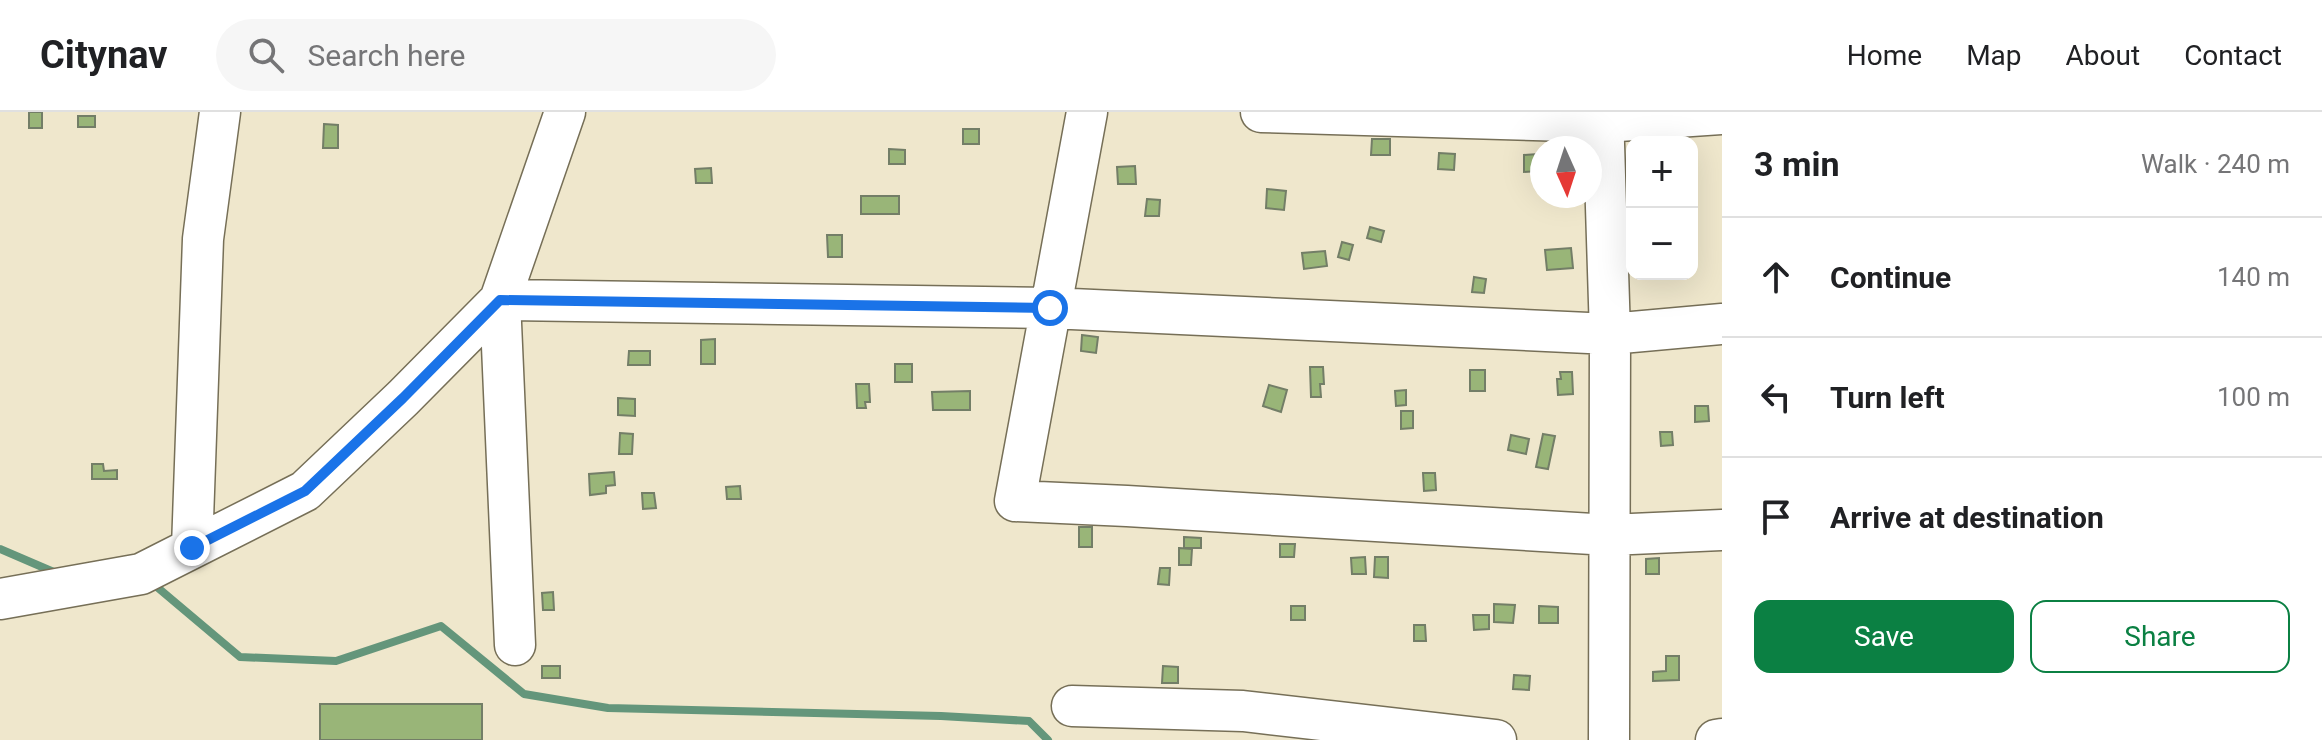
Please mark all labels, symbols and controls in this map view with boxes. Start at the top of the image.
search box [216,19,776,91]
text: Citynav [40,33,168,77]
icon: search [244,33,288,77]
text: Search here [308,38,465,73]
text: Home [1847,39,1922,72]
text: Map [1966,39,2022,72]
text: About [2066,39,2140,72]
text: Contact [2184,39,2282,72]
north arrow [1530,136,1602,208]
map controls [1626,136,1698,280]
button: + [1626,136,1698,208]
text: 3 min [1754,144,1839,184]
text: Walk · 240 m [2141,149,2290,179]
button: − [1626,208,1698,280]
icon: ahead [1754,255,1798,299]
text: Continue [1830,260,1951,295]
text: 140 m [2217,262,2290,292]
route start [1032,290,1068,326]
icon: left [1754,375,1798,419]
text: Turn left [1830,380,1945,415]
text: 100 m [2217,382,2290,412]
icon: arrive [1754,495,1798,539]
text: Arrive at destination [1830,500,2104,535]
route end [174,530,210,566]
button: Save [1754,600,2014,673]
button: Share [2030,600,2290,673]

